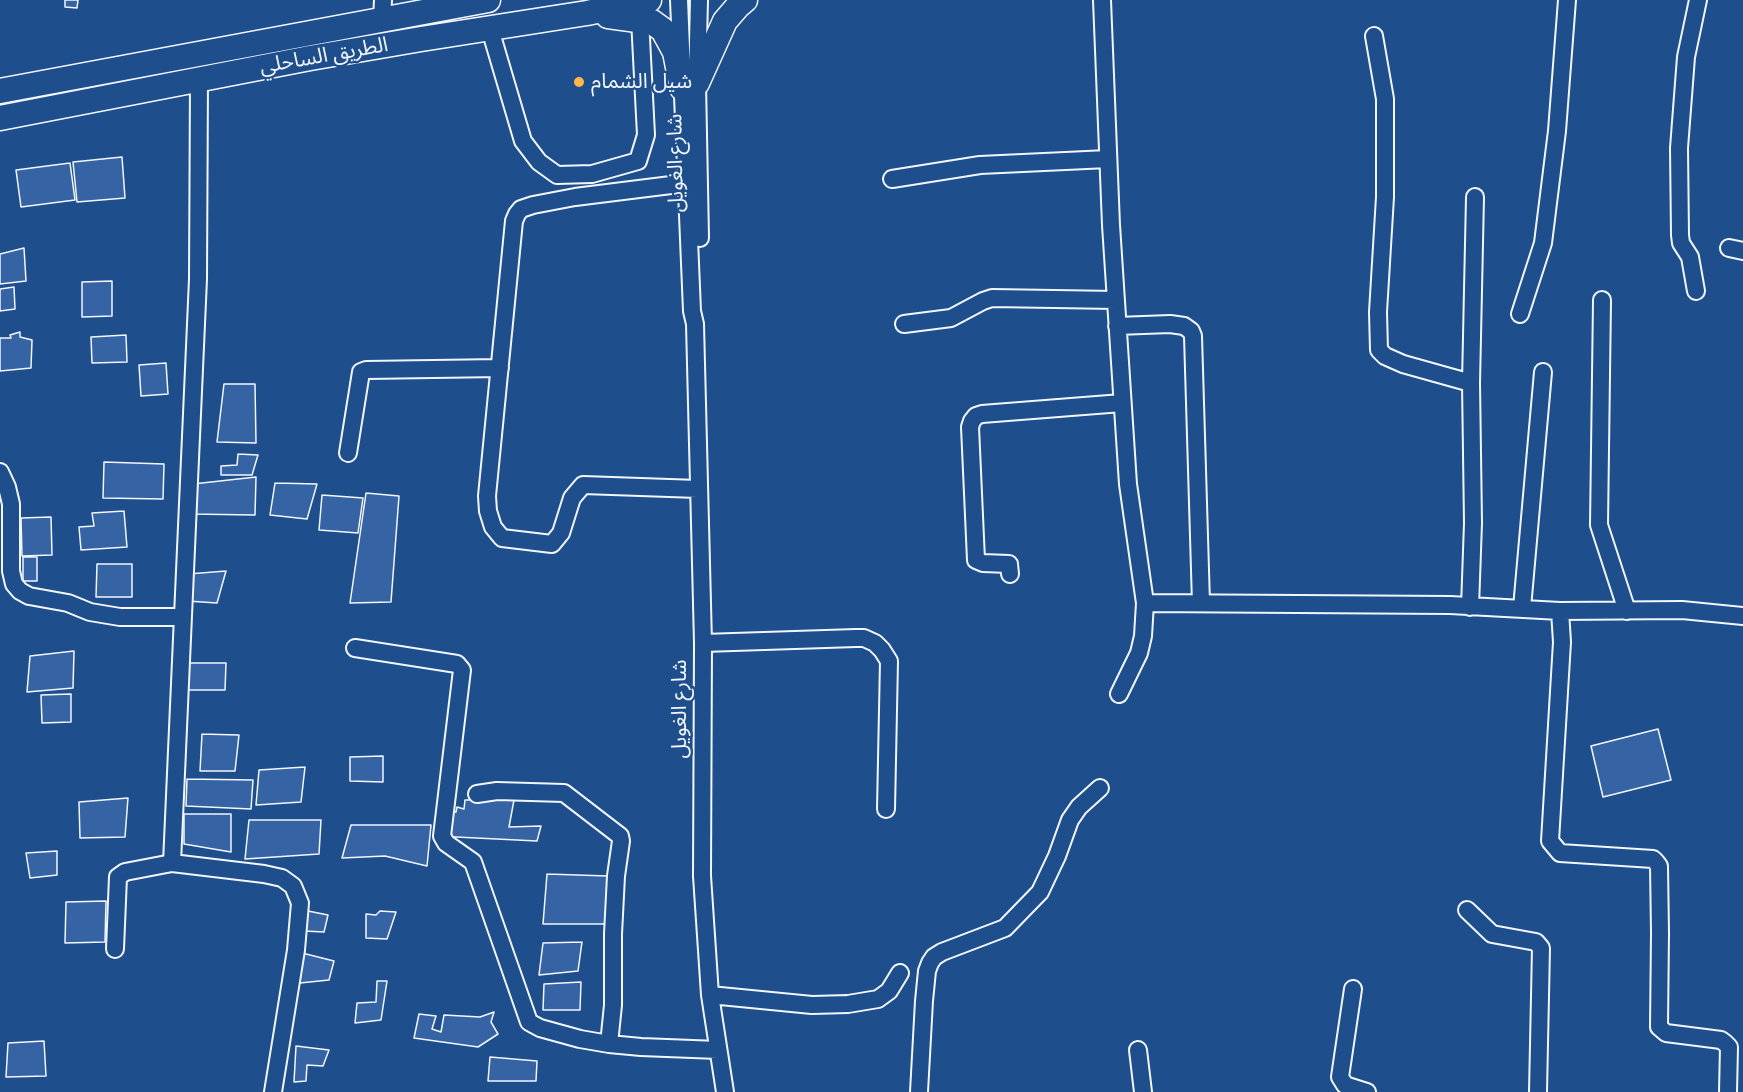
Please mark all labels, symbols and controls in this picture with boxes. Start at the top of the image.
street label: الطريق الساحلي [258,32,390,80]
place label: شيل الشمام [591,69,692,95]
marker: شيل الشمام [572,75,586,89]
street label: شارع الغويل [663,113,689,213]
street label: شارع الغويل [667,660,693,758]

